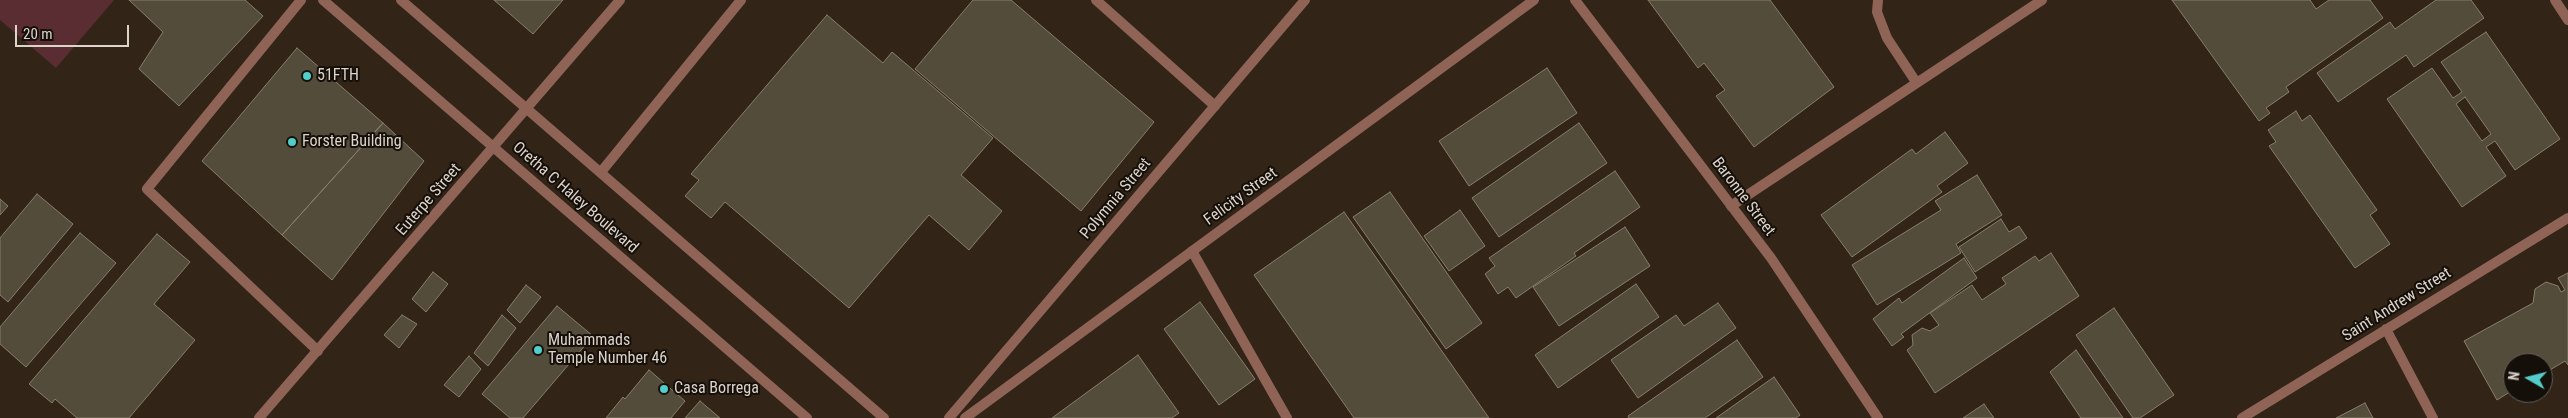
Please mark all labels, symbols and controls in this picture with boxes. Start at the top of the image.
scale bar [18,15,131,47]
text: 20 m [23,25,53,43]
place label: 51FTH [317,66,359,86]
marker: 51FTH [301,70,313,82]
place label: Forster Building [302,132,402,152]
marker: Forster Building [286,136,298,148]
street label: Oretha C Haley Boulevard [508,138,642,258]
street label: Baronne Street [1707,154,1779,240]
street label: Polymnia Street [1077,155,1155,243]
street label: Euterpe Street [392,160,466,240]
street label: Felicity Street [1201,164,1281,230]
street label: Saint Andrew Street [2339,264,2455,346]
place label: Muhammads Temple Number 46 [548,331,667,369]
marker: Muhammads Temple Number 46 [532,344,544,356]
north arrow [2503,353,2553,403]
text: N [2506,371,2523,381]
place label: Casa Borrega [674,379,759,399]
marker: Casa Borrega [658,383,670,395]

